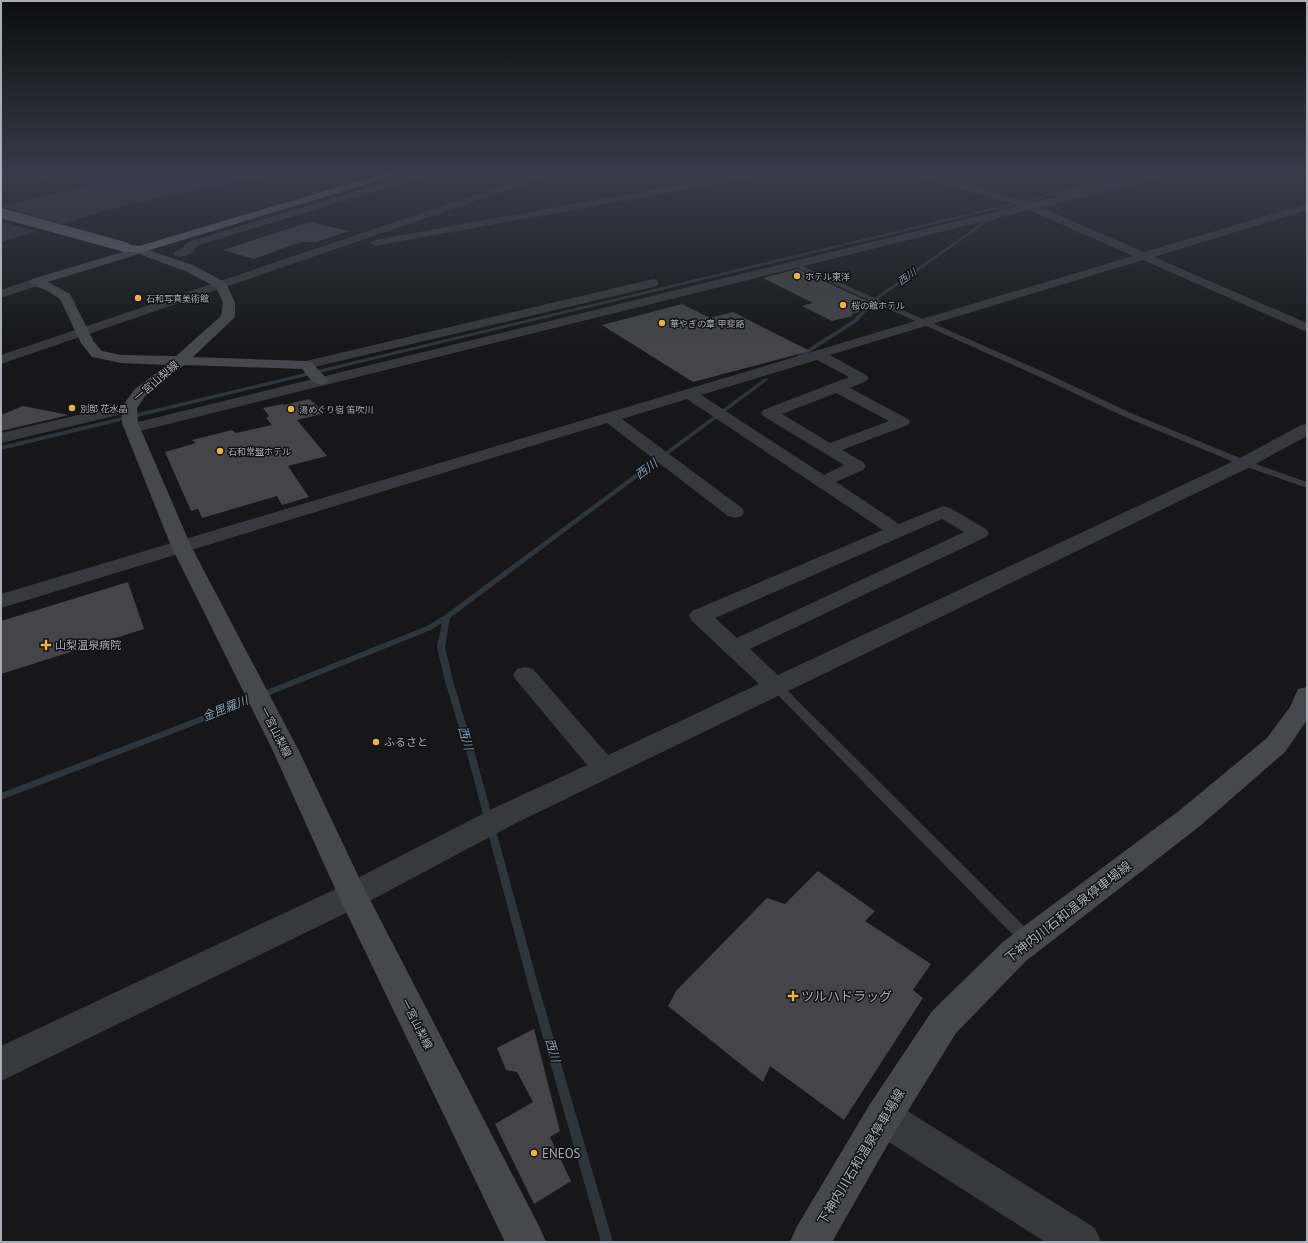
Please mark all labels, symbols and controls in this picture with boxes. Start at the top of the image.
water label: 西川 [895,265,920,288]
marker: ホテル東洋 [792,271,802,281]
place label: ホテル東洋 [805,271,850,282]
marker: 石和写真美術館 [133,293,143,303]
place label: 石和写真美術館 [146,293,209,304]
marker: 桜の館ホテル [838,300,848,310]
place label: 桜の館ホテル [851,300,905,311]
marker: 華やぎの章 甲斐路 [657,318,667,328]
place label: 華やぎの章 甲斐路 [670,318,744,329]
street label: 一宮山梨線 [131,358,181,404]
marker: 別邸 花水晶 [67,403,77,413]
place label: 別邸 花水晶 [80,403,127,414]
marker: 湯めぐり宿 笛吹川 [286,404,296,414]
place label: 湯めぐり宿 笛吹川 [299,404,373,415]
marker: 石和常盤ホテル [215,446,225,456]
place label: 石和常盤ホテル [228,446,291,457]
water label: 西川 [632,455,662,482]
place label: 山梨温泉病院 [55,638,121,652]
marker: 山梨温泉病院 [40,639,52,651]
water label: 金毘羅川 [200,691,252,724]
street label: 一宮山梨線 [257,704,295,760]
water label: 西川 [455,724,477,754]
place label: ふるさと [384,735,428,749]
marker: ふるさと [371,737,381,747]
street label: 下神内川石和温泉停車場線 [1001,857,1135,967]
place label: ツルハドラッグ [801,988,892,1005]
marker: ツルハドラッグ [788,991,798,1001]
street label: 一宮山梨線 [398,996,436,1052]
water label: 西川 [542,1036,564,1066]
street label: 下神内川石和温泉停車場線 [814,1086,908,1228]
place label: ENEOS [542,1145,581,1162]
marker: ENEOS [529,1148,539,1158]

